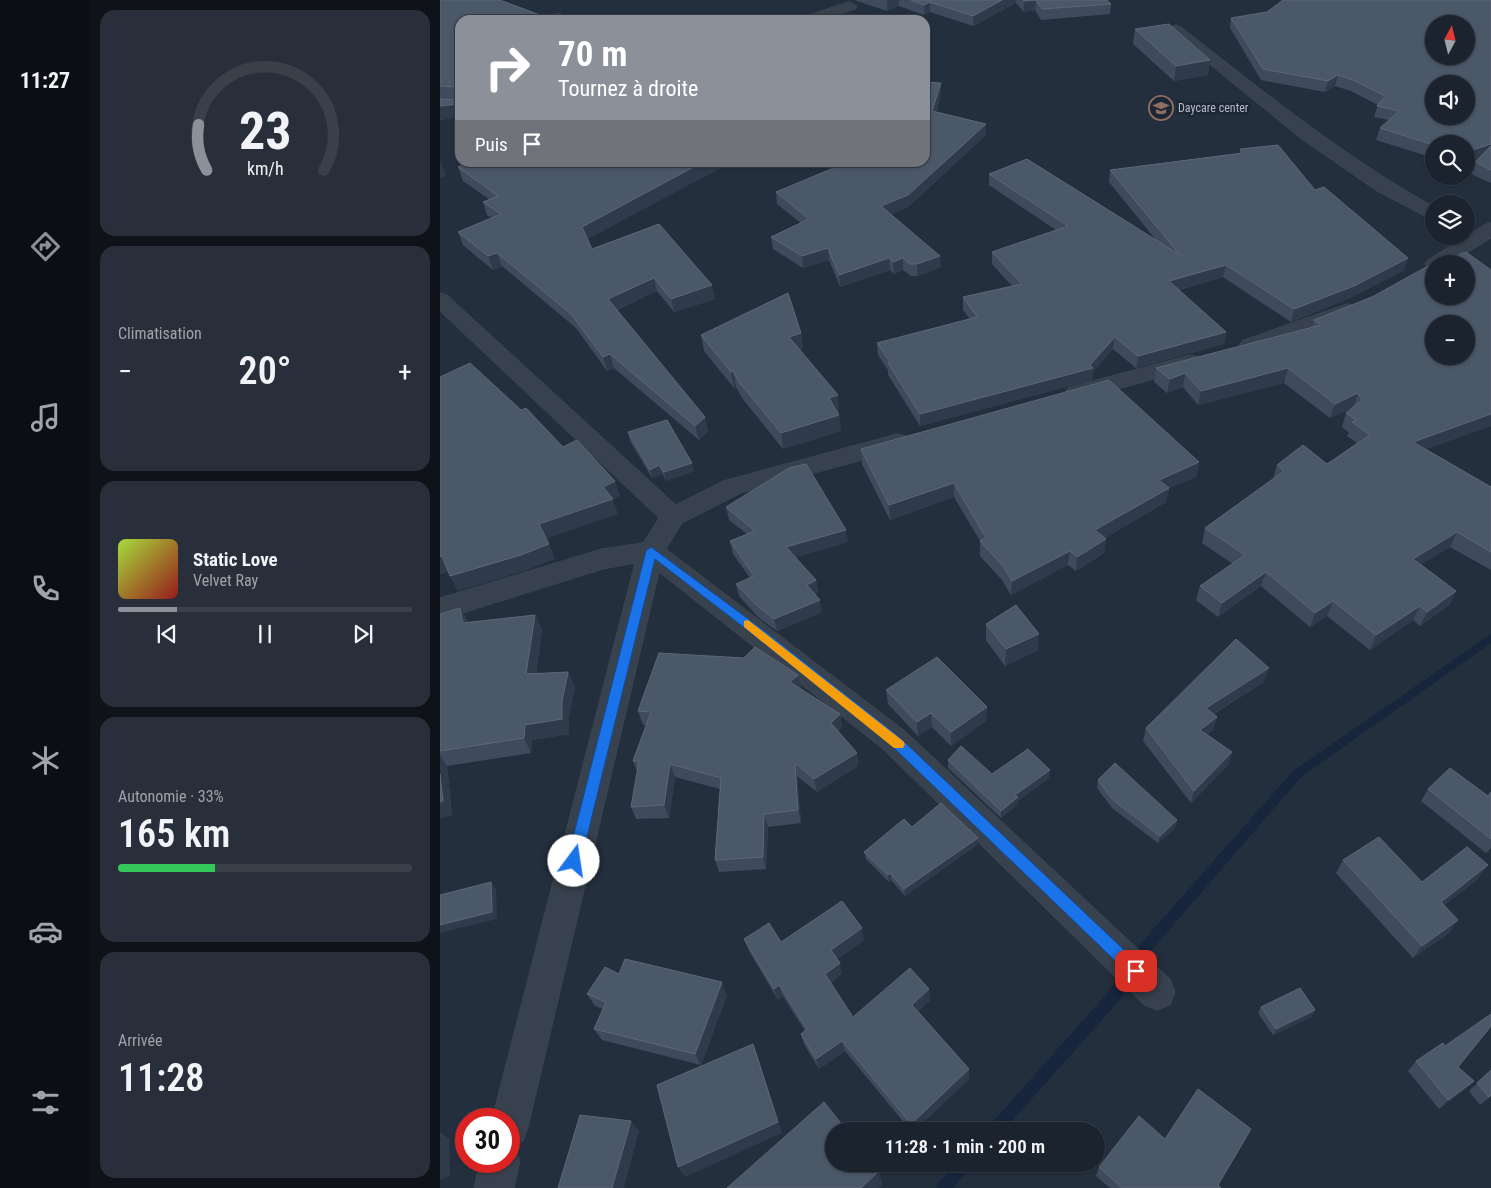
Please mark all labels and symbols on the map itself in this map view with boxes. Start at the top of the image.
north arrow [1425,15,1475,65]
school or university icon: Daycare center [1148,95,1174,121]
place label: Daycare center [1178,101,1249,115]
position arrow [547,834,599,886]
pin [1115,950,1157,992]
speed limit sign: 30 [455,1108,520,1173]

